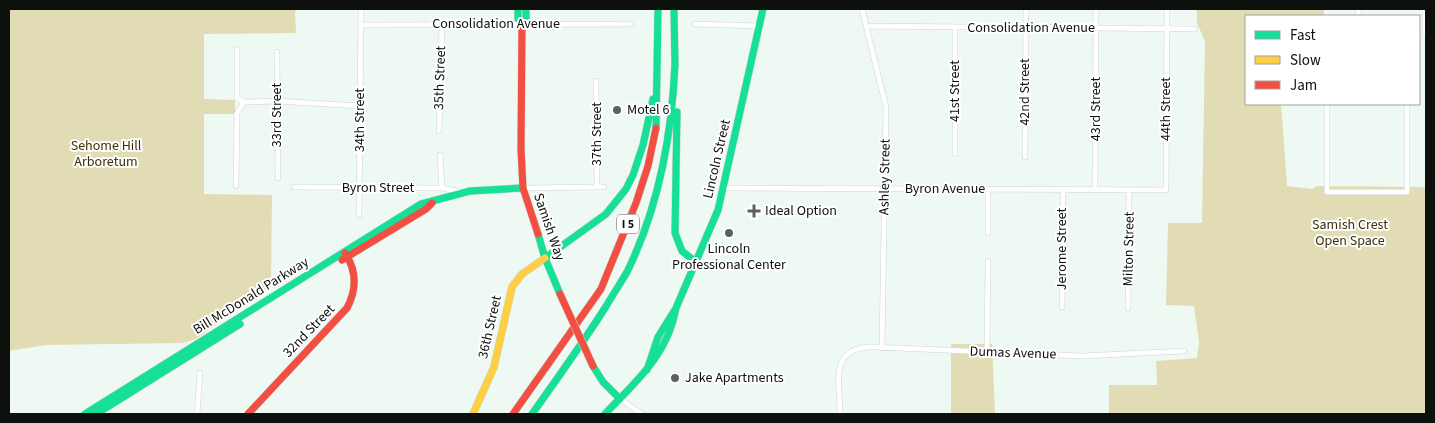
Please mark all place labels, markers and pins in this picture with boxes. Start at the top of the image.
place label: Motel 6 [627,100,669,120]
marker: Motel 6 [611,104,623,116]
place label: Ideal Option [765,201,837,221]
marker: Ideal Option [747,204,761,218]
marker: Lincoln Professional Center [723,227,735,239]
place label: Lincoln Professional Center [672,239,786,275]
place label: Jake Apartments [685,368,784,388]
marker: Jake Apartments [669,372,681,384]

